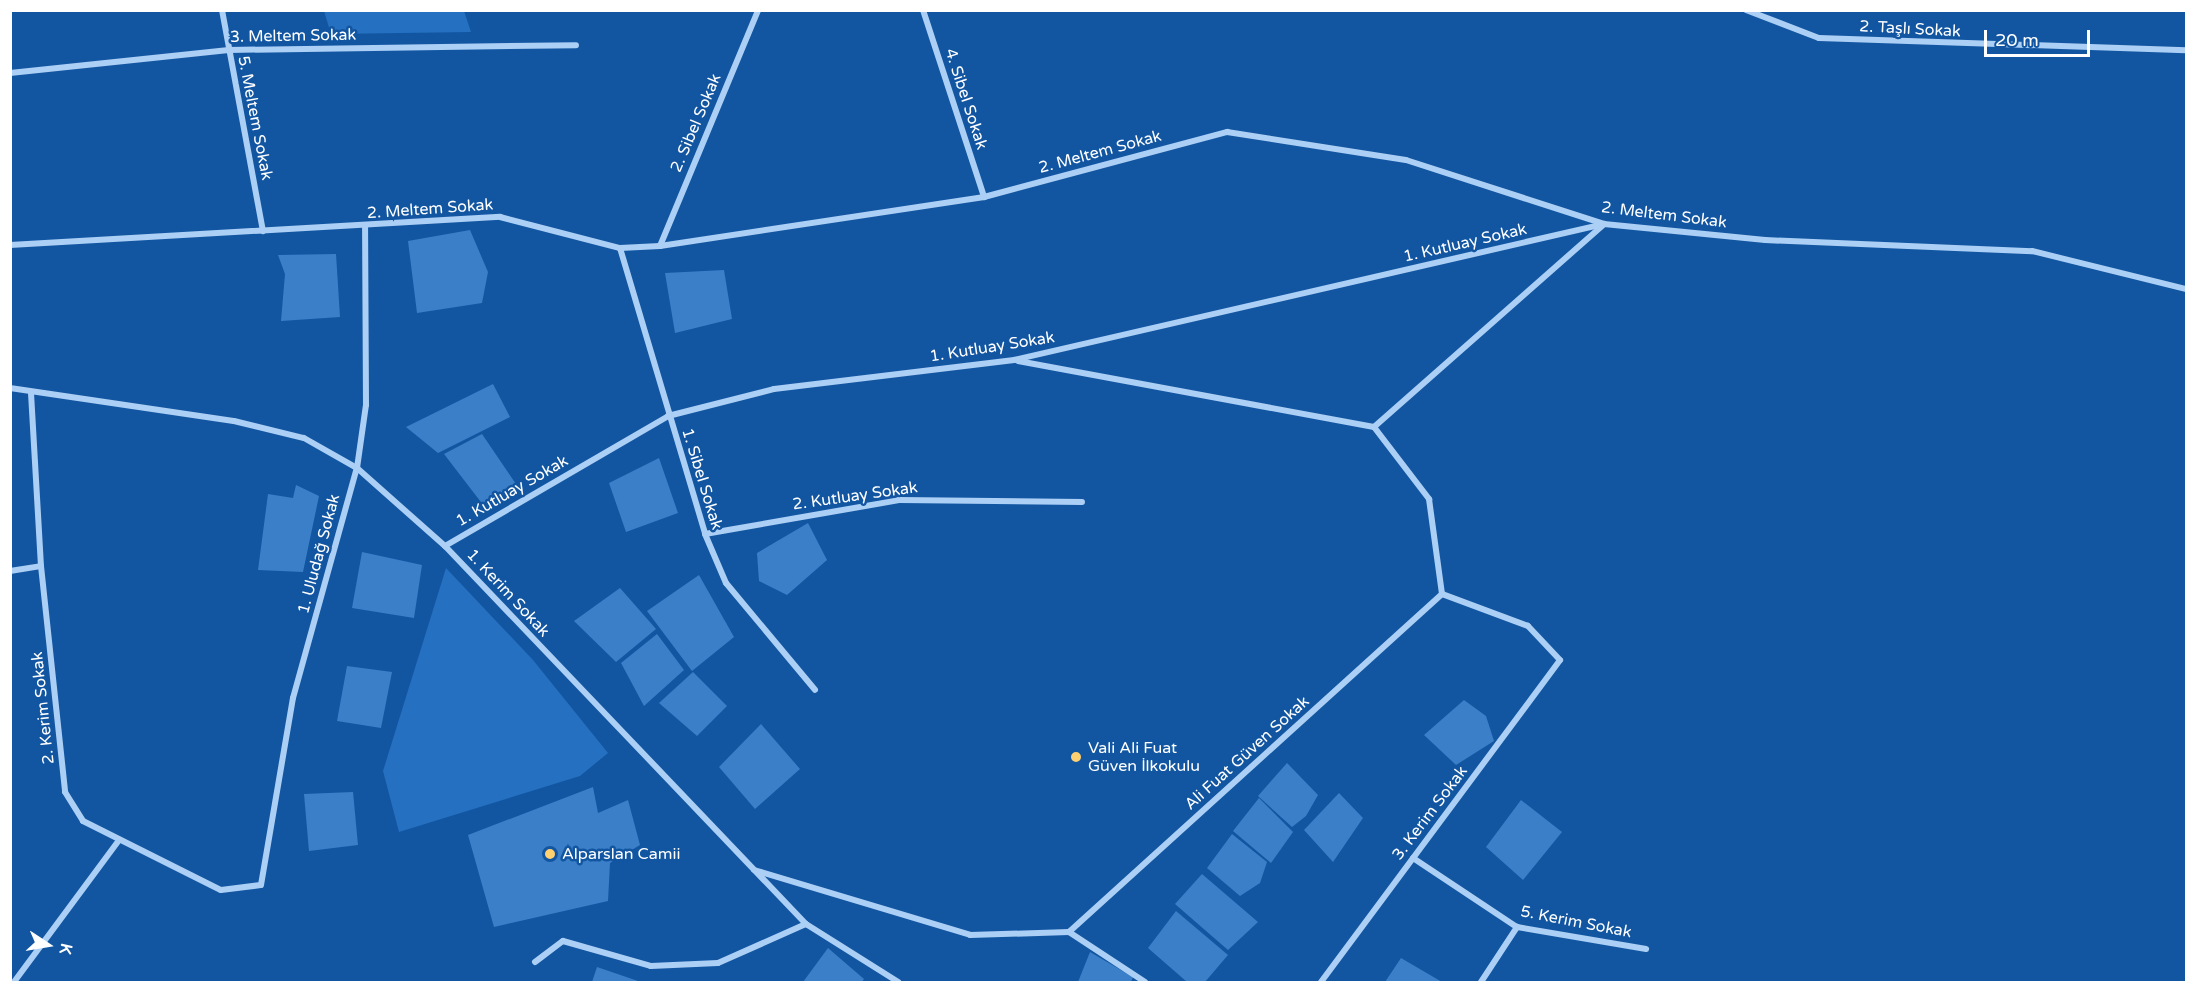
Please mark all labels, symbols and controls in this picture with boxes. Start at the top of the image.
street label: 2. Taşlı Sokak [1859,17,1961,41]
scale bar [1987,18,2094,56]
street label: 3. Meltem Sokak [230,25,356,47]
text: 20 m [1995,29,2039,51]
street label: 4. Sibel Sokak [941,46,991,152]
street label: 5. Meltem Sokak [234,54,276,182]
street label: 2. Sibel Sokak [667,71,725,175]
street label: 2. Meltem Sokak [1036,126,1164,178]
street label: 2. Meltem Sokak [366,195,494,223]
street label: 2. Meltem Sokak [1600,198,1728,232]
street label: 1. Kutluay Sokak [1401,219,1529,267]
street label: 1. Kutluay Sokak [928,328,1056,366]
street label: 1. Sibel Sokak [677,426,727,532]
street label: 1. Kutluay Sokak [453,451,571,531]
street label: 2. Kutluay Sokak [791,478,919,514]
street label: 1. Uludağ Sokak [294,492,344,616]
street label: 1. Kerim Sokak [462,545,554,641]
street label: 2. Kerim Sokak [28,651,58,765]
street label: Ali Fuat Güven Sokak [1181,692,1313,814]
place label: Vali Ali Fuat Güven İlkokulu [1088,738,1200,776]
marker: Vali Ali Fuat Güven İlkokulu [1069,750,1083,764]
street label: 3. Kerim Sokak [1388,762,1472,864]
place label: Alparslan Camii [562,844,680,864]
marker: Alparslan Camii [543,847,557,861]
street label: 5. Kerim Sokak [1519,902,1633,942]
north arrow [18,915,78,975]
text: K [55,941,77,956]

